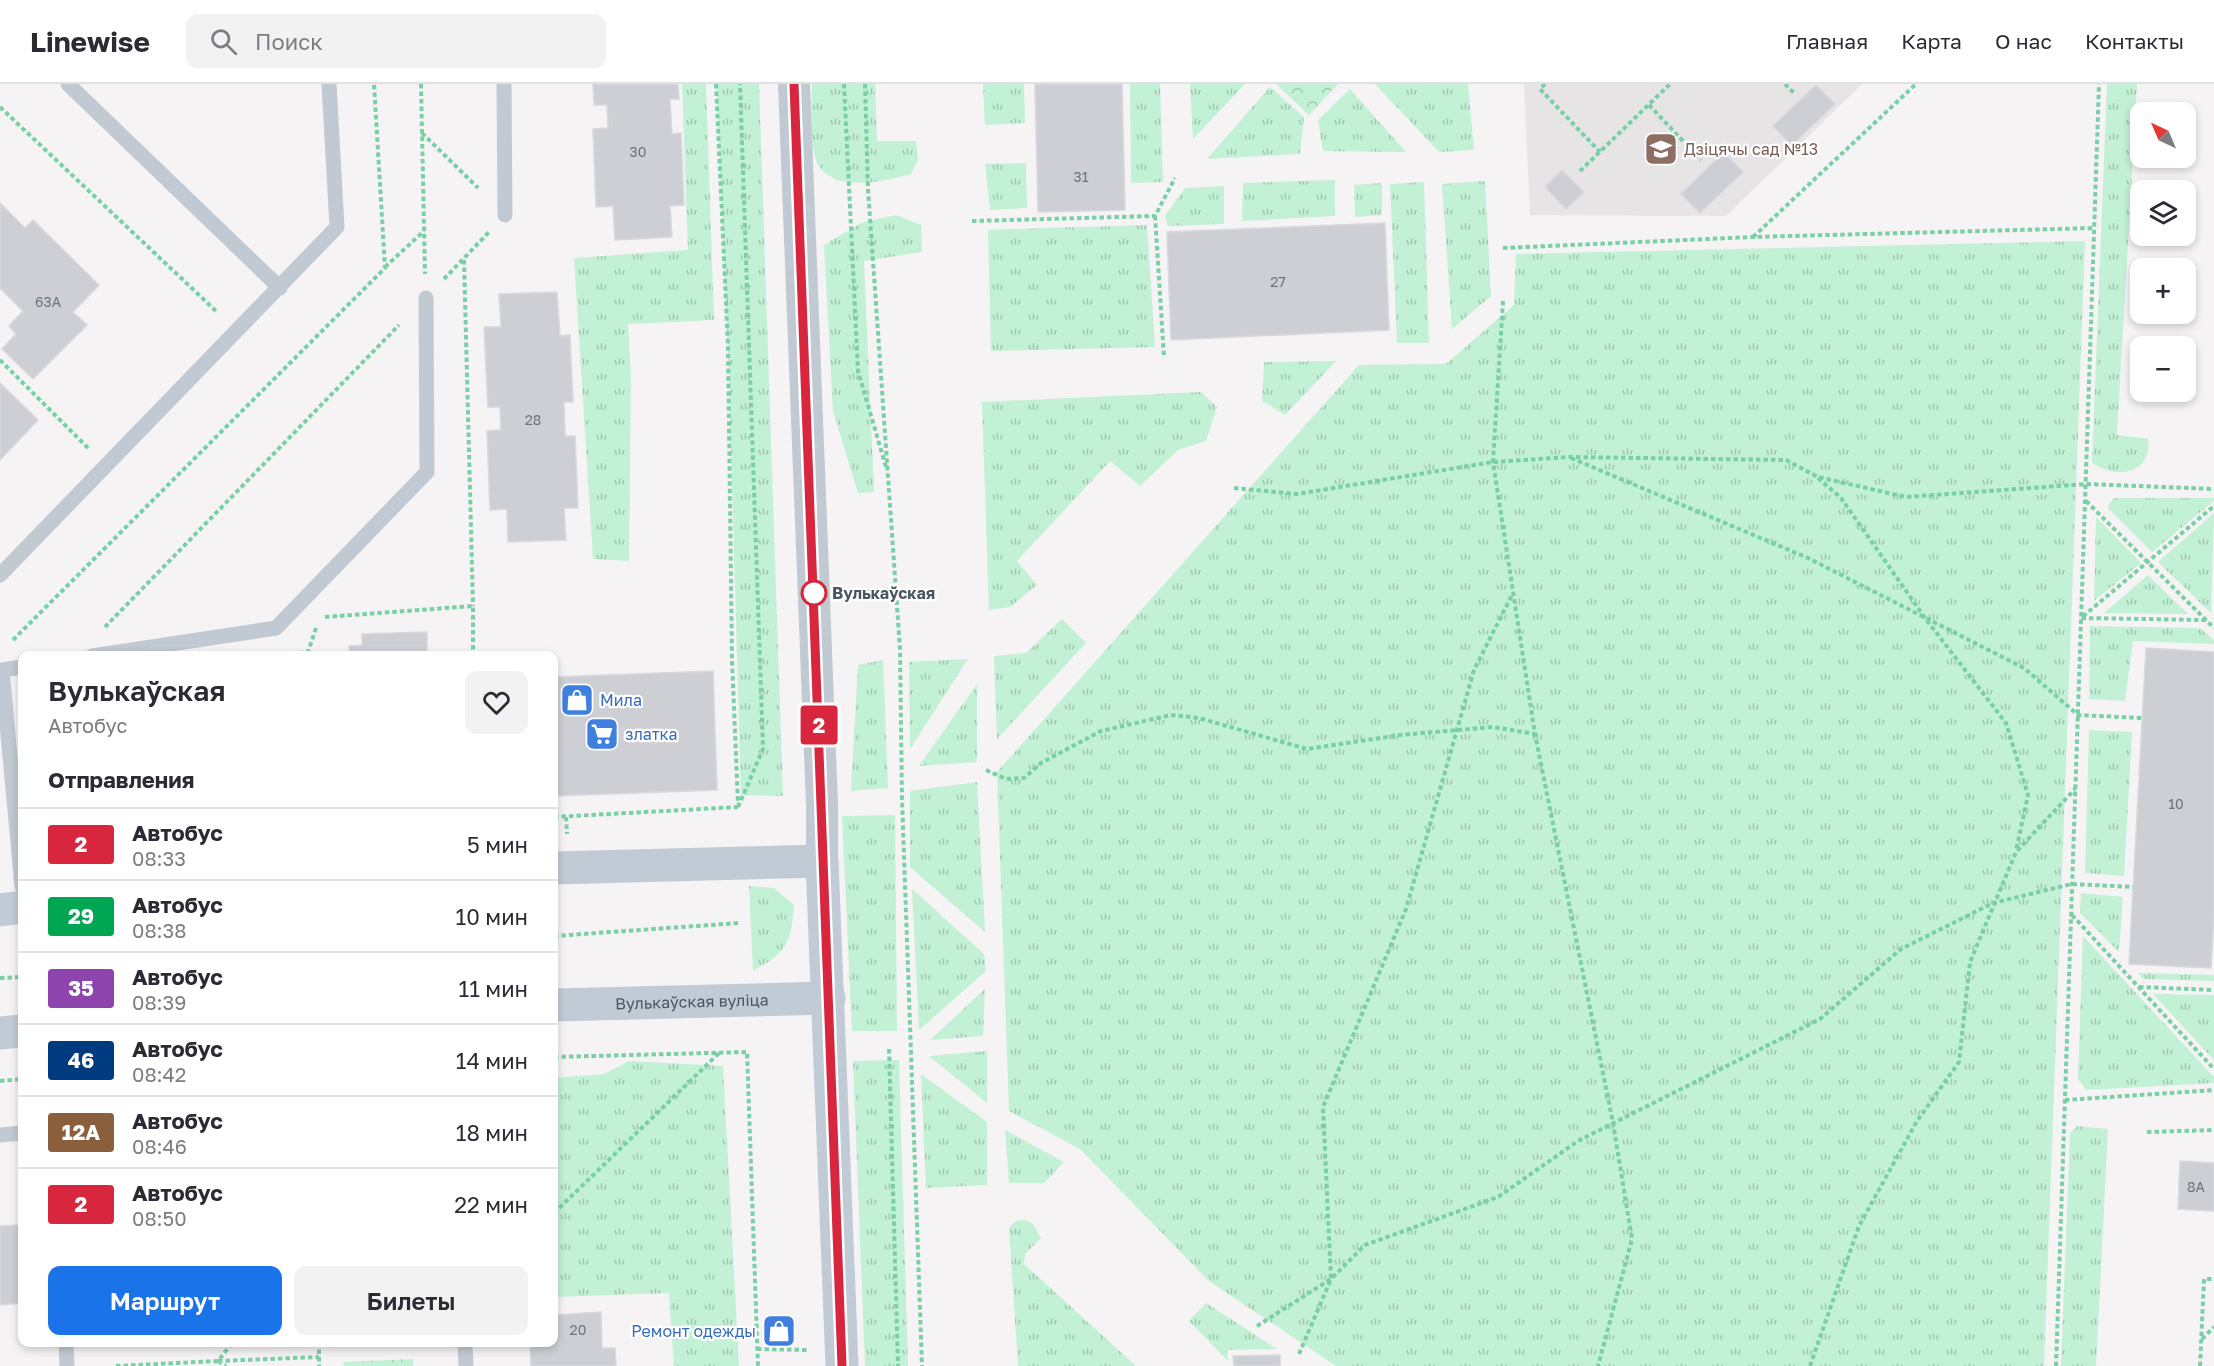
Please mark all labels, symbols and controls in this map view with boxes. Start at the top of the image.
search box [186,14,606,68]
text: Linewise [30,25,150,58]
icon: search [207,25,240,58]
text: Поиск [255,28,323,55]
text: Главная [1786,28,1868,54]
text: Карта [1901,28,1962,54]
text: О нас [1995,28,2052,54]
text: Контакты [2085,28,2184,54]
north arrow [2130,102,2196,168]
map controls [2130,102,2196,402]
school or university icon: Дзіцячы сад №13 [1643,131,1679,167]
place label: Дзіцячы сад №13 [1684,139,1818,159]
house number: 30 [630,143,646,160]
house number: 31 [1074,168,1089,185]
button: layers [2130,180,2196,246]
button: + [2130,258,2196,324]
house number: 27 [1270,273,1286,290]
house number: 63А [35,293,62,310]
button: − [2130,336,2196,402]
house number: 28 [525,411,541,428]
marker: Вулькаўская [801,580,827,606]
place label: Вулькаўская [832,583,935,603]
button: heart [465,671,528,734]
text: Вулькаўская [48,674,225,707]
shop icon: Мила [559,682,595,718]
place label: Мила [600,690,642,710]
line badge: 2 [800,706,838,744]
text: 2 [813,712,825,738]
text: Автобус [48,713,127,737]
supermarket icon: златка [584,716,620,752]
place label: златка [625,724,678,744]
text: Отправления [48,766,194,793]
house number: 10 [2168,795,2184,812]
text: Автобус [132,819,223,846]
text: 2 [75,831,87,857]
text: 5 мин [467,831,528,858]
text: 08:33 [132,846,186,870]
text: Автобус [132,891,223,918]
text: 29 [68,903,94,929]
text: 10 мин [456,903,528,930]
text: 08:38 [132,918,187,942]
text: Автобус [132,963,223,990]
text: 35 [68,975,94,1001]
text: 11 мин [458,975,528,1002]
text: 08:39 [132,990,186,1014]
street label: Вулькаўская вуліца [615,990,769,1013]
text: Автобус [132,1035,223,1062]
text: 46 [68,1047,94,1073]
text: 14 мин [456,1047,528,1074]
text: 08:42 [132,1062,186,1086]
text: Автобус [132,1107,223,1134]
text: 12А [62,1119,100,1145]
text: 18 мин [456,1119,528,1146]
text: 08:46 [132,1134,187,1158]
house number: 8А [2187,1178,2206,1195]
text: Автобус [132,1179,223,1206]
text: 2 [75,1191,87,1217]
text: 22 мин [454,1191,528,1218]
text: 08:50 [132,1206,187,1230]
button: Маршрут [48,1266,282,1335]
button: Билеты [294,1266,528,1335]
shop icon: Ремонт одежды [761,1313,797,1349]
house number: 20 [570,1321,586,1338]
place label: Ремонт одежды [631,1321,756,1341]

